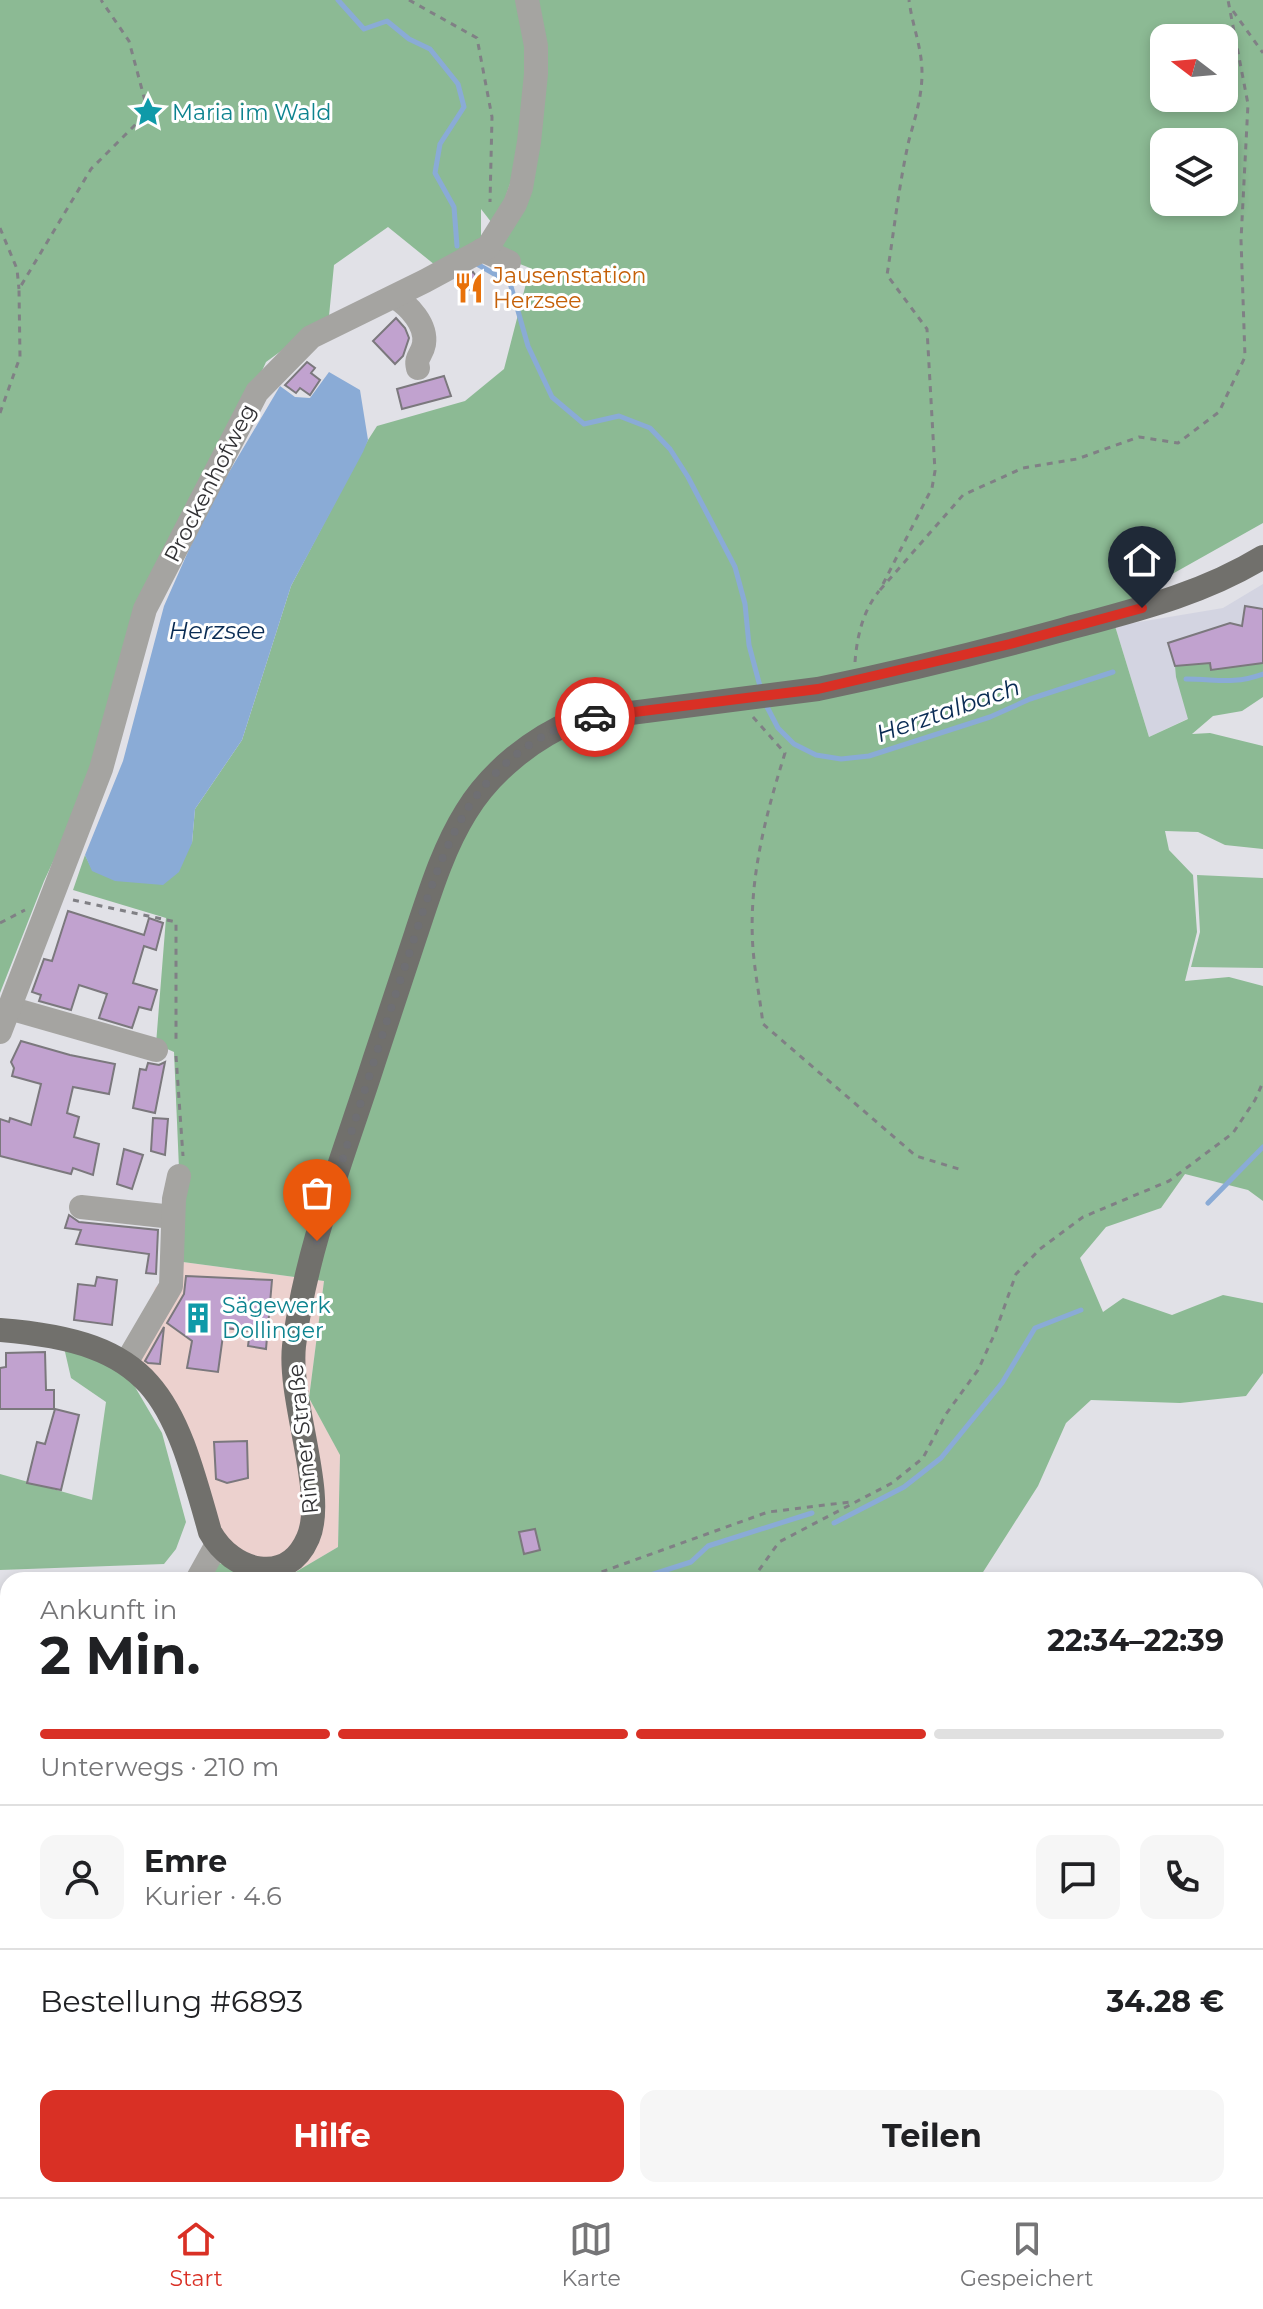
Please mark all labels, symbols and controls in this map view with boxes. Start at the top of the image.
north arrow [1150,24,1238,112]
map controls [1150,24,1238,216]
place icon: Maria im Wald [131,95,165,129]
place label: Maria im Wald [172,99,331,126]
button: layers [1150,128,1238,216]
place label: Jausenstation Herzsee [492,262,646,314]
restaurant icon: Jausenstation Herzsee [452,271,486,305]
street label: Prockenhofweg [158,399,262,567]
pin [1108,526,1176,608]
icon: home [1120,538,1164,582]
water label: Herzsee [169,616,265,645]
water label: Herztalbach [872,672,1024,748]
courier [555,677,635,757]
icon: car [573,695,617,739]
pin [283,1159,351,1241]
icon: bag [295,1171,339,1215]
place label: Sägewerk Dollinger [222,1292,332,1344]
building icon: Sägewerk Dollinger [181,1301,215,1335]
street label: Rinner Straße [282,1363,324,1515]
text: Ankunft in [40,1594,177,1626]
text: 22:34–22:39 [1047,1622,1224,1659]
text: 2 Min. [40,1624,200,1687]
text: Unterwegs · 210 m [40,1751,279,1783]
button: person [40,1835,124,1919]
button: chat [1036,1835,1120,1919]
button: phone [1140,1835,1224,1919]
text: Emre [144,1843,227,1880]
text: Kurier · 4.6 [144,1880,282,1912]
text: Bestellung #6893 [40,1983,303,2020]
text: 34.28 € [1106,1983,1224,2020]
button: Hilfe [40,2090,624,2182]
button: Teilen [640,2090,1224,2182]
tab: Start [170,2217,223,2292]
tab: Karte [562,2217,621,2292]
tab: Gespeichert [960,2217,1094,2292]

